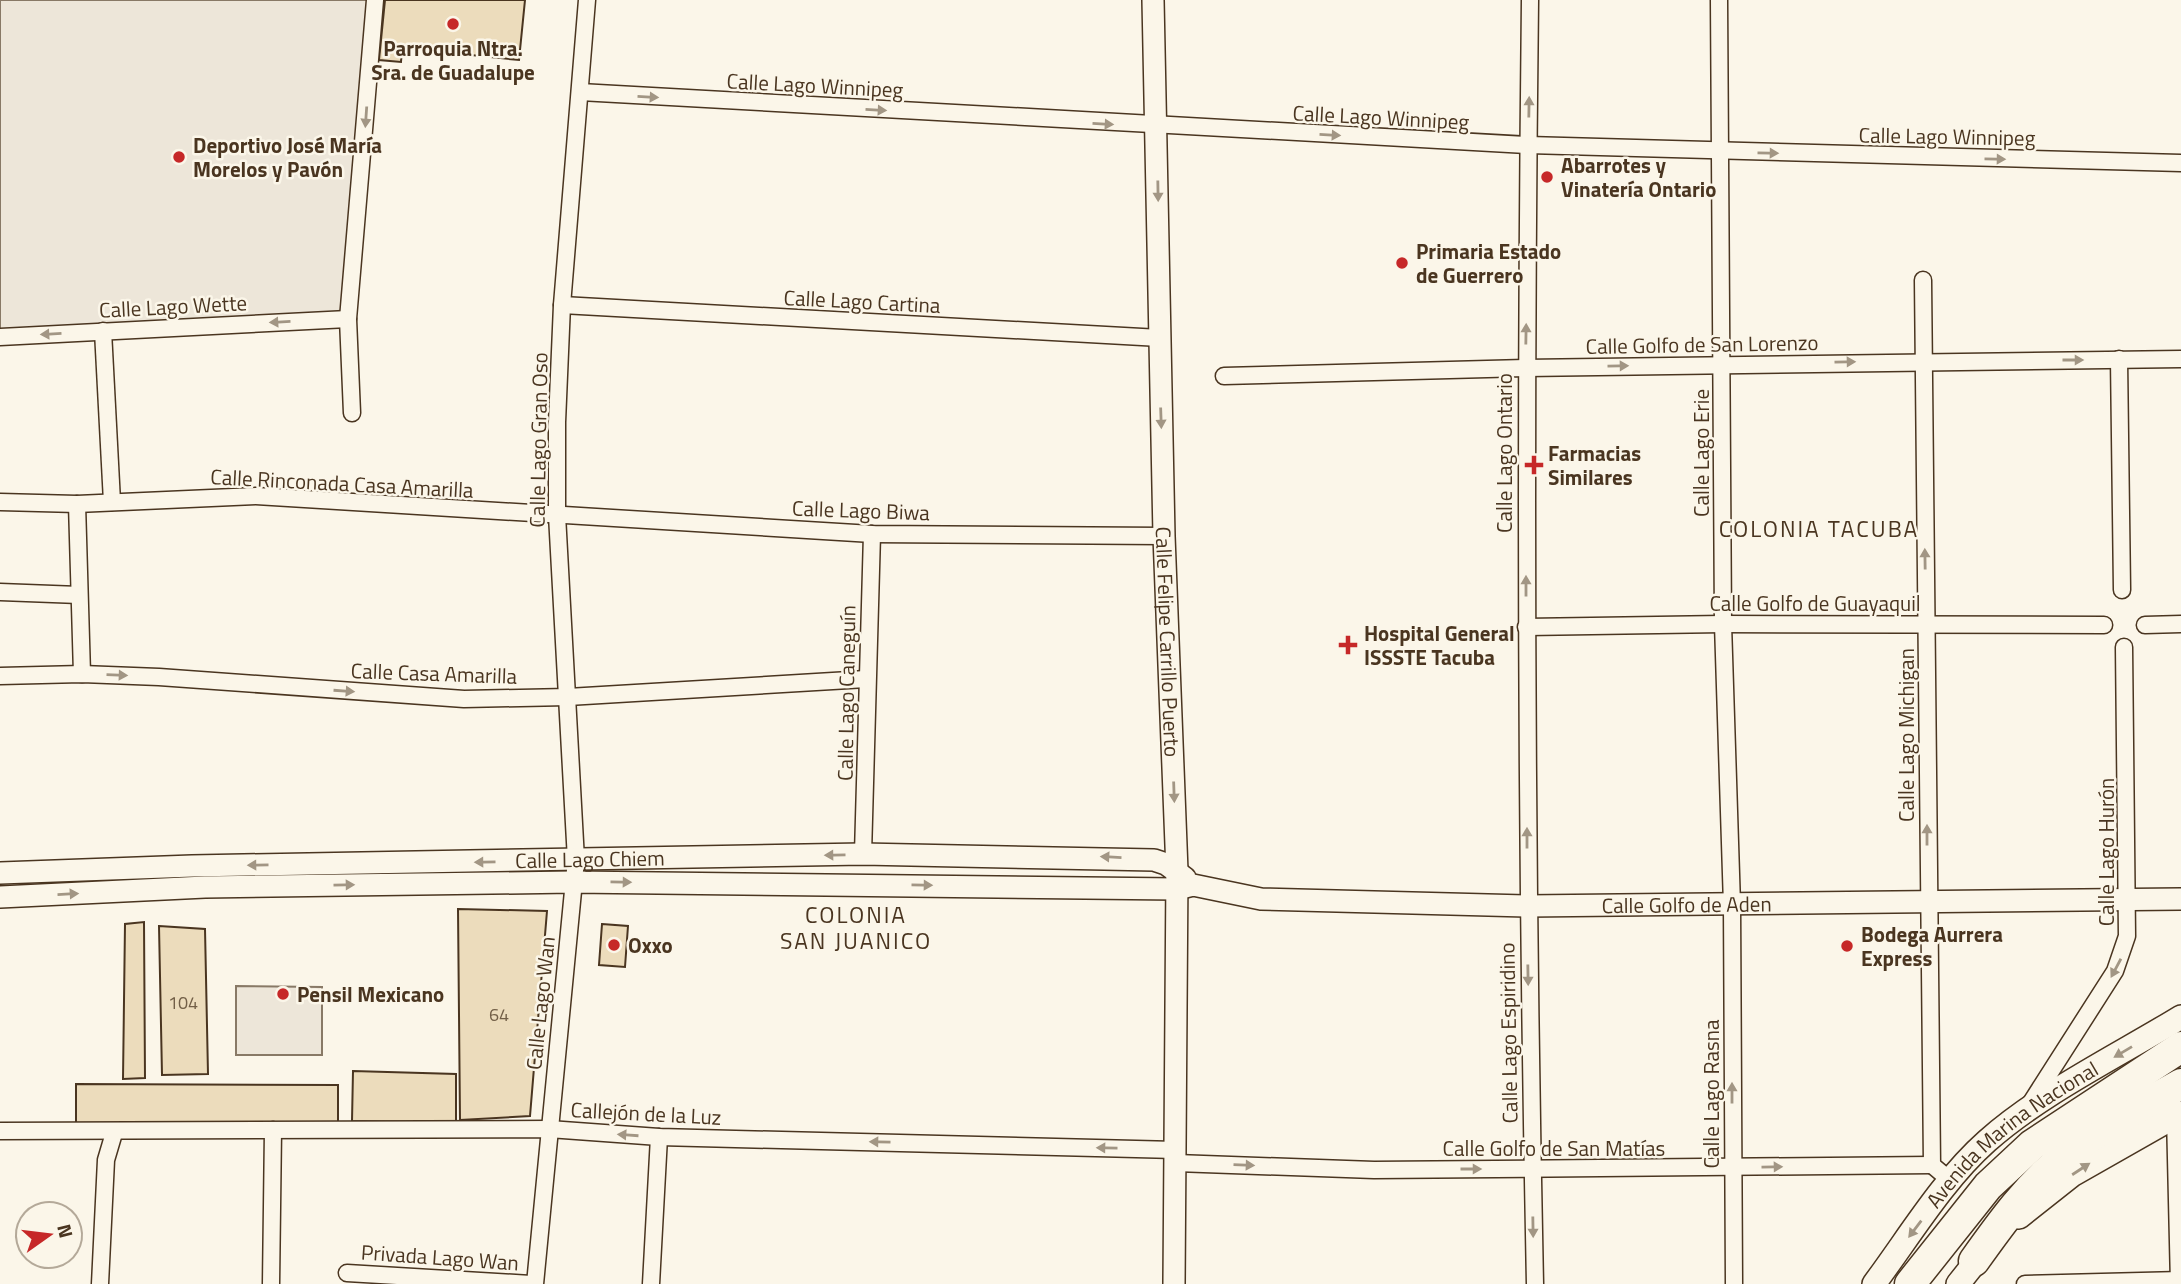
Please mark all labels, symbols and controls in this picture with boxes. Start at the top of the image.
marker: Parroquia Ntra. Sra. de Guadalupe [445,16,461,32]
place label: Parroquia Ntra. Sra. de Guadalupe [371,32,535,88]
street label: Calle Lago Winnipeg [726,64,904,106]
one-way arrow [638,91,660,102]
street label: Calle Lago Winnipeg [1292,96,1470,138]
one-way arrow [1523,96,1535,118]
one-way arrow [865,105,887,116]
one-way arrow [360,106,371,128]
one-way arrow [1092,118,1114,129]
street label: Calle Lago Winnipeg [1858,118,2036,154]
place label: Deportivo José María Morelos y Pavón [193,129,382,185]
one-way arrow [1319,130,1341,141]
one-way arrow [1757,148,1779,159]
marker: Deportivo José María Morelos y Pavón [171,149,187,165]
place label: Abarrotes y Vinatería Ontario [1561,149,1716,205]
one-way arrow [1985,153,2007,164]
marker: Abarrotes y Vinatería Ontario [1539,169,1555,185]
one-way arrow [1152,180,1164,202]
place label: Primaria Estado de Guerrero [1416,235,1561,291]
marker: Primaria Estado de Guerrero [1394,255,1410,271]
street label: Calle Lago Cartina [783,281,942,321]
street label: Calle Lago Wette [98,286,248,326]
one-way arrow [269,317,291,328]
one-way arrow [1520,323,1531,345]
street label: Calle Golfo de San Lorenzo [1585,326,1819,362]
one-way arrow [40,329,62,340]
street label: Calle Lago Gran Oso [520,352,556,528]
one-way arrow [2062,354,2084,366]
one-way arrow [1834,356,1856,368]
one-way arrow [1607,360,1629,372]
street label: Calle Lago Ontario [1488,373,1520,533]
street label: Calle Lago Erie [1685,389,1717,517]
one-way arrow [1155,407,1167,429]
place label: Farmacias Similares [1548,437,1641,493]
marker: Farmacias Similares [1526,457,1542,473]
street label: Calle Rinconada Casa Amarilla [210,460,475,506]
street label: Calle Lago Biwa [792,492,931,528]
district label: COLONIA TACUBA [1719,511,1919,546]
street label: Calle Felipe Carrillo Puerto [1148,526,1189,758]
one-way arrow [1920,547,1931,569]
one-way arrow [1520,575,1532,597]
street label: Calle Golfo de Guayaquil [1709,587,1921,619]
street label: Calle Lago Caneguín [828,605,864,781]
place label: Hospital General ISSSTE Tacuba [1364,617,1515,673]
marker: Hospital General ISSSTE Tacuba [1338,635,1358,655]
street label: Calle Lago Michigan [1890,648,1922,822]
street label: Calle Casa Amarilla [350,654,518,692]
one-way arrow [106,670,128,681]
one-way arrow [333,686,355,697]
street label: Calle Lago Hurón [2090,778,2122,926]
one-way arrow [1168,782,1179,804]
one-way arrow [1921,824,1933,846]
one-way arrow [1521,827,1533,849]
street label: Calle Lago Chiem [515,842,665,876]
one-way arrow [824,849,846,860]
one-way arrow [1100,852,1122,863]
one-way arrow [474,856,496,867]
one-way arrow [246,859,268,871]
one-way arrow [610,876,632,888]
one-way arrow [334,879,356,891]
one-way arrow [911,880,933,891]
street label: Calle Golfo de Aden [1601,887,1772,921]
one-way arrow [57,888,79,899]
district label: COLONIA SAN JUANICO [780,897,932,958]
place label: Bodega Aurrera Express [1861,918,2003,974]
place label: Oxxo [628,929,673,961]
street label: Calle Lago Wan [517,935,563,1071]
marker: Oxxo [606,937,622,953]
marker: Bodega Aurrera Express [1839,938,1855,954]
street label: Calle Lago Espiridino [1490,942,1526,1124]
one-way arrow [2110,958,2122,977]
one-way arrow [1523,964,1534,986]
place label: Pensil Mexicano [297,978,444,1010]
marker: Pensil Mexicano [275,986,291,1002]
house number: 104 [168,989,198,1016]
house number: 64 [489,1001,509,1028]
street label: Calle Lago Rasna [1695,1019,1727,1168]
one-way arrow [2113,1046,2132,1059]
street label: Avenida Marina Nacional [1918,1053,2104,1215]
one-way arrow [1726,1082,1738,1104]
street label: Callejón de la Luz [570,1093,722,1133]
one-way arrow [617,1129,639,1140]
street label: Calle Golfo de San Matías [1443,1132,1665,1164]
one-way arrow [869,1137,891,1148]
one-way arrow [1096,1142,1118,1154]
one-way arrow [1233,1160,1255,1171]
one-way arrow [1762,1161,1784,1173]
one-way arrow [1461,1163,1483,1175]
one-way arrow [2072,1163,2091,1176]
north arrow [14,1200,84,1270]
one-way arrow [1528,1216,1539,1238]
one-way arrow [1908,1220,1922,1239]
text: N [50,1221,82,1241]
street label: Privada Lago Wan [360,1236,520,1278]

